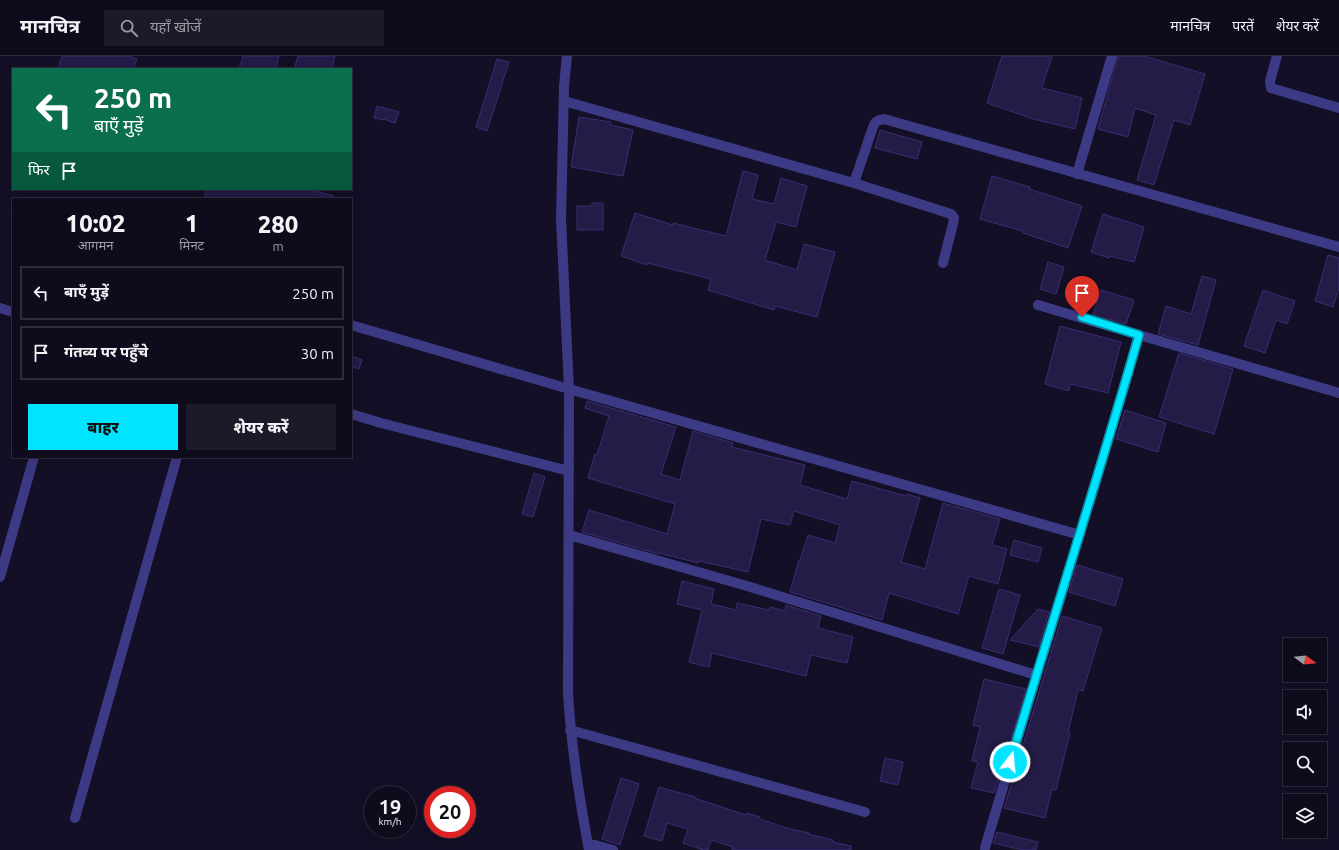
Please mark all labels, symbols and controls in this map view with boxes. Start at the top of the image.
search box [104,10,384,46]
text: मानचित्र [20,15,80,37]
icon: search [118,17,140,39]
text: यहाँ खोजें [150,18,201,35]
text: मानचित्र [1170,18,1210,34]
text: परतें [1232,18,1254,34]
text: शेयर करें [1276,18,1319,34]
text: 250 m [94,82,172,113]
icon: left [28,84,80,136]
text: बाएँ मुड़ें [94,115,143,135]
icon: arrive [58,160,80,182]
text: फिर [28,161,50,178]
text: 10:02 [66,210,126,237]
text: 1 [185,210,198,237]
text: 280 [258,211,298,238]
text: आगमन [78,238,113,252]
text: मिनट [179,238,204,252]
text: m [272,239,284,253]
pin [1065,276,1099,317]
icon: left [30,282,52,304]
icon: arrive [1071,282,1093,304]
text: बाएँ मुड़ें [64,283,109,300]
text: 250 m [292,285,334,302]
icon: arrive [30,342,52,364]
text: गंतव्य पर पहुँचे [64,343,148,360]
text: 30 m [301,345,334,362]
button: बाहर [28,404,178,450]
button: शेयर करें [186,404,336,450]
north arrow [1283,638,1327,682]
map controls [1283,638,1327,838]
button: sound [1283,690,1327,734]
position arrow [989,741,1031,783]
button: search [1283,742,1327,786]
speed limit sign: 20 [424,786,476,838]
button: layers [1283,794,1327,838]
text: 19 [379,795,401,818]
text: km/h [378,816,402,827]

